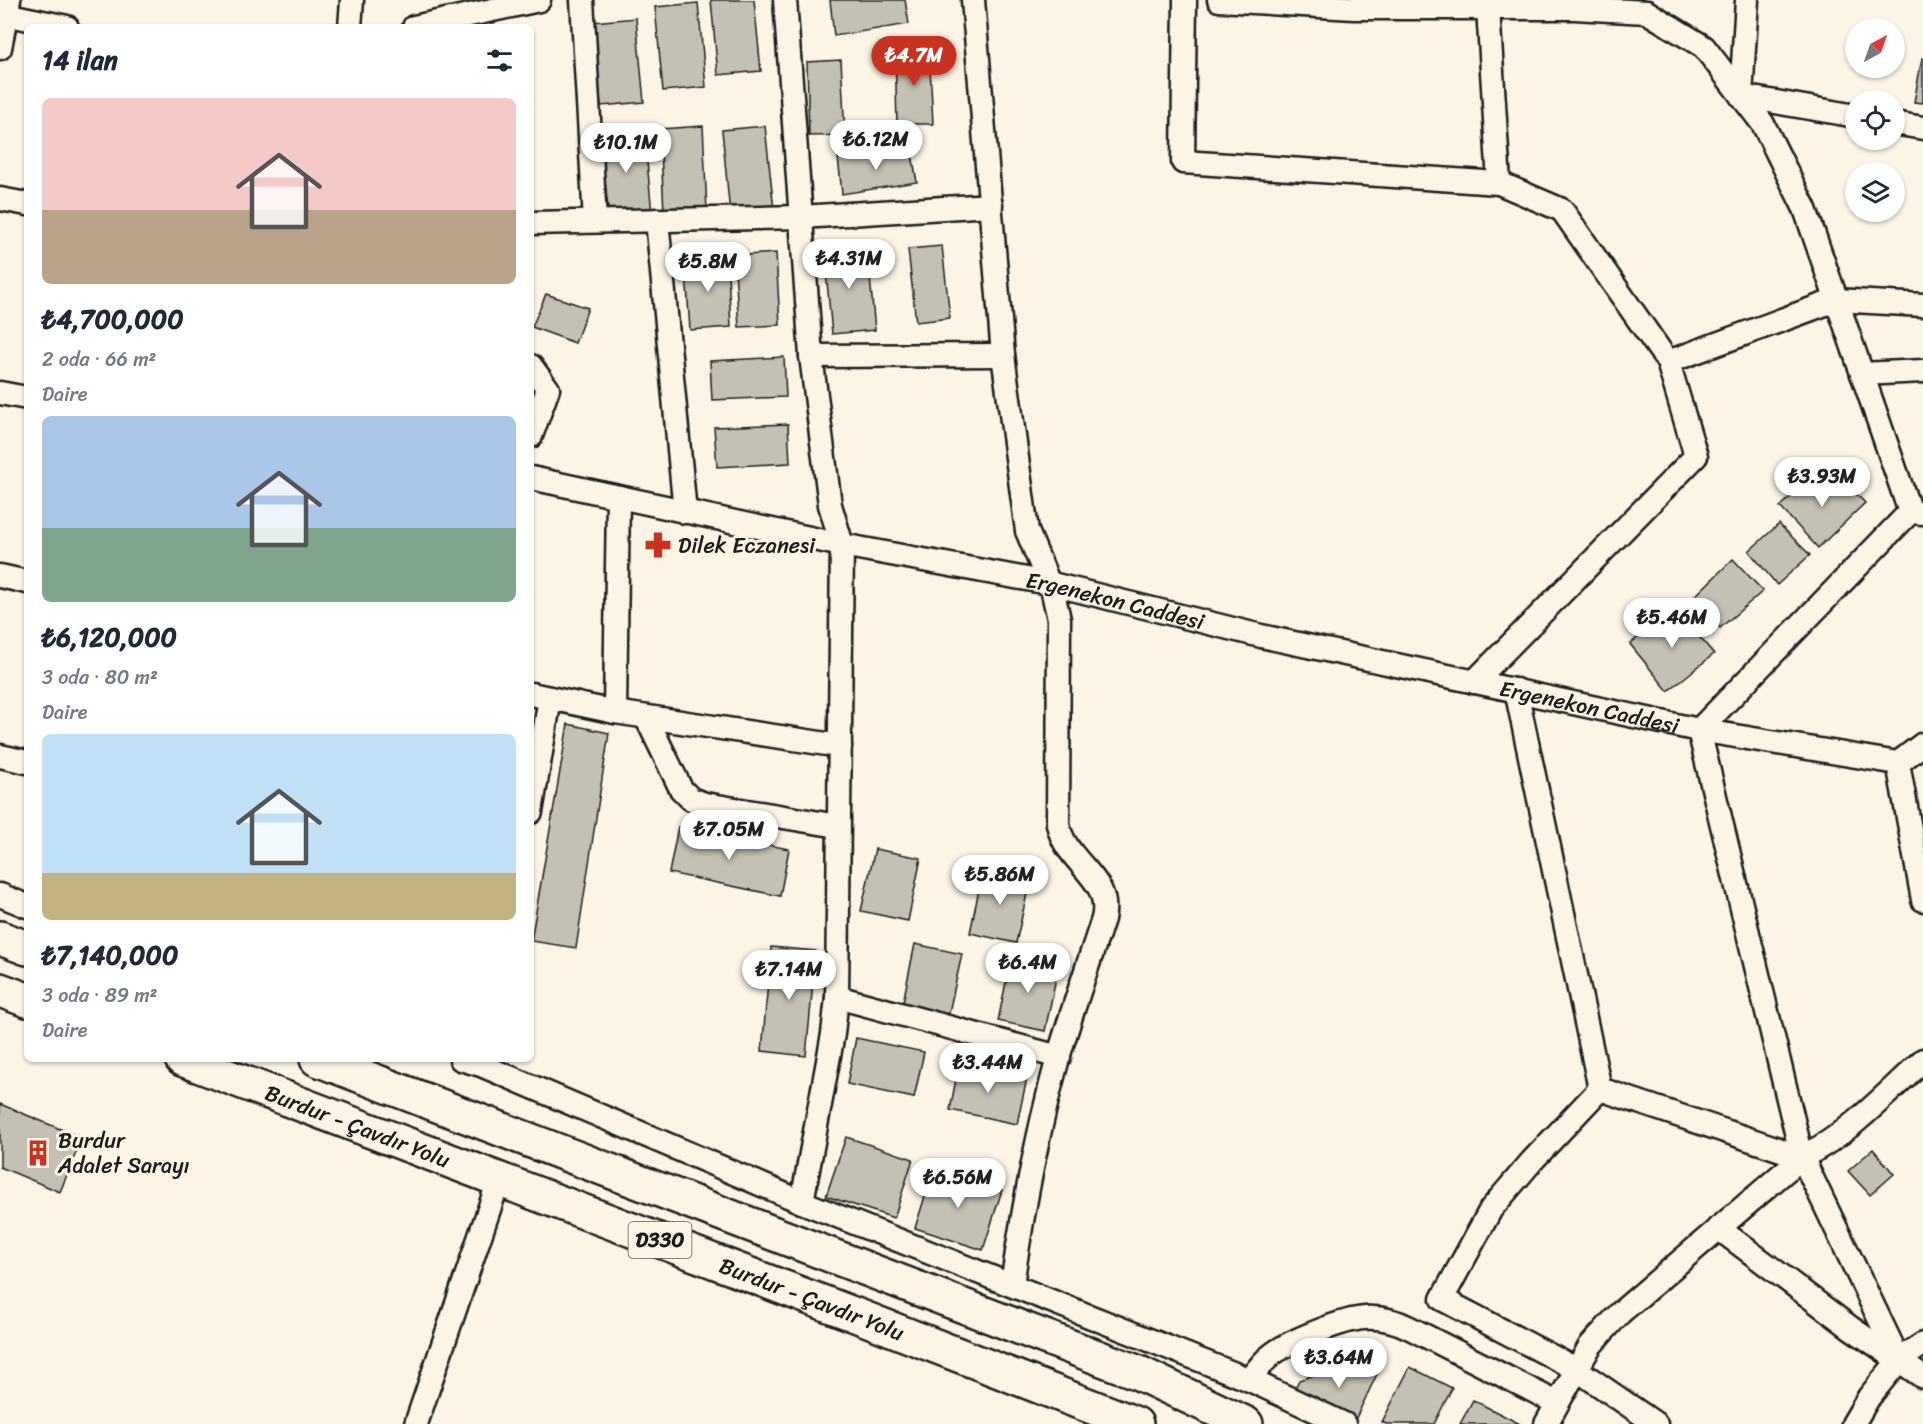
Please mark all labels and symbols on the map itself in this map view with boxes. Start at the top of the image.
north arrow [1845,18,1905,78]
pin: ₺4.7M [872,36,956,87]
pin: ₺6.12M [827,120,925,171]
pin: ₺10.1M [577,123,675,174]
pin: ₺4.31M [800,239,898,290]
pin: ₺5.8M [666,242,750,293]
pin: ₺3.93M [1773,457,1871,508]
place label: Dilek Eczanesi [678,526,816,565]
pharmacy icon: Dilek Eczanesi [643,530,673,560]
street label: Ergenekon Caddesi [1023,560,1210,641]
pin: ₺5.46M [1623,598,1721,649]
street label: Ergenekon Caddesi [1496,668,1684,745]
pin: ₺7.05M [680,810,778,861]
pin: ₺5.86M [951,855,1049,906]
pin: ₺6.4M [986,943,1070,994]
pin: ₺7.14M [740,950,838,1001]
pin: ₺3.44M [939,1043,1037,1094]
street label: Burdur - Çavdır Yolu [259,1073,456,1179]
place label: Burdur Adalet Sarayı [57,1121,190,1185]
building icon: Burdur Adalet Sarayı [23,1138,53,1168]
pin: ₺6.56M [909,1158,1007,1209]
road number: D330 [628,1222,692,1258]
street label: Burdur - Çavdır Yolu [714,1246,910,1352]
pin: ₺3.64M [1290,1338,1388,1389]

